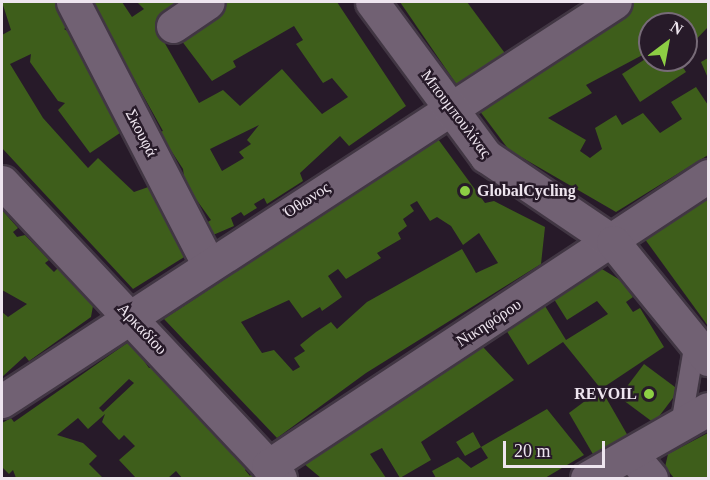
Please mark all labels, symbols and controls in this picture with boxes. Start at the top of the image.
north arrow [638,12,698,72]
text: N [667,18,686,38]
street label: Μπουμπουλίνας [417,66,495,162]
street label: Σκουφά [121,106,161,160]
street label: Όθωνος [280,178,334,222]
place label: GlobalCycling [477,181,576,201]
marker: GlobalCycling [458,184,472,198]
street label: Νικηφόρου [453,295,525,351]
street label: Αρκαδίου [113,299,171,359]
place label: REVOIL [574,384,637,404]
marker: REVOIL [642,387,656,401]
scale bar [506,429,608,467]
text: 20 m [514,441,551,461]

